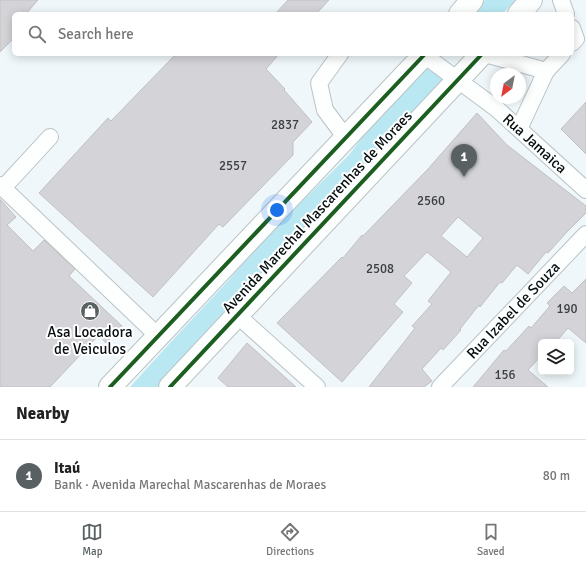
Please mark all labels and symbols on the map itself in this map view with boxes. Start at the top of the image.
north arrow [490,68,526,104]
street label: Avenida Marechal Mascarenhas de Moraes [218,107,416,317]
street label: Rua Jamaica [499,110,571,177]
house number: 2837 [271,117,299,133]
pin: 1 [451,144,477,177]
house number: 2557 [219,158,247,174]
house number: 2560 [417,193,445,209]
your location [267,200,287,220]
street label: Rua Izabel de Souza [463,258,564,363]
house number: 2508 [366,261,394,277]
shop icon: Asa Locadora de Veiculos [79,300,101,322]
house number: 190 [556,301,578,317]
place label: Asa Locadora de Veiculos [47,323,133,358]
house number: 156 [494,367,516,383]

